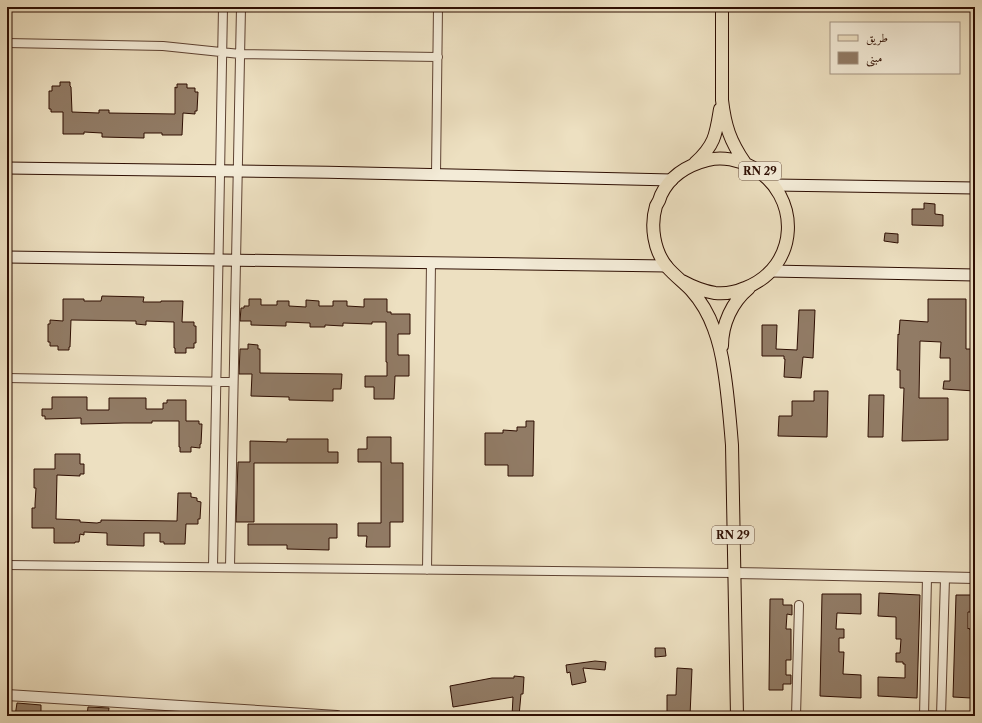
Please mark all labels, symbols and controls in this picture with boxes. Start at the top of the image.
legend [830,22,960,74]
text: طريق [866,30,888,46]
text: مبنى [866,50,882,67]
road number: RN 29 [739,162,781,180]
road number: RN 29 [712,526,754,544]

